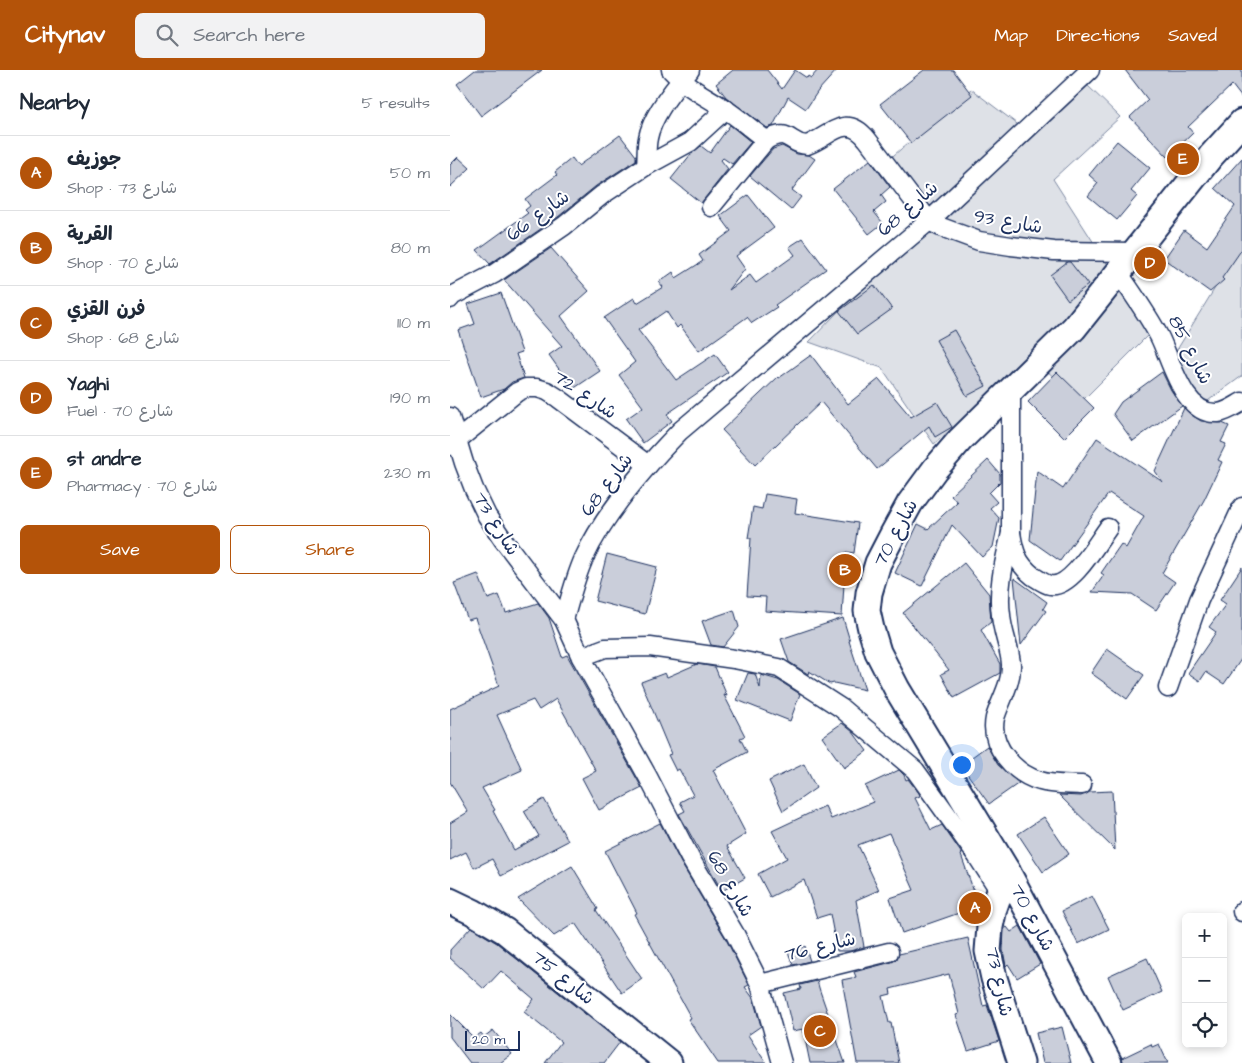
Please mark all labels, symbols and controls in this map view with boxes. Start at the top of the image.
search box [135,13,485,58]
text: Citynav [25,18,105,52]
icon: search [153,21,181,49]
text: Search here [193,22,305,49]
text: Map [994,23,1028,48]
text: Directions [1056,23,1140,48]
text: Saved [1168,23,1217,48]
text: Nearby [20,88,90,117]
text: 5 results [362,92,430,114]
pin: E [1167,140,1199,178]
text: جوزيف [67,146,121,173]
text: A [31,162,41,184]
text: 50 m [390,162,430,184]
street label: شارع 68 [872,175,944,243]
text: Shop · شارع 73 [67,177,177,199]
street label: شارع 66 [501,184,575,248]
street label: شارع 93 [972,203,1044,241]
text: القرية [67,221,113,248]
text: B [30,237,42,259]
text: 80 m [391,237,430,259]
pin: D [1134,244,1166,282]
text: Shop · شارع 70 [67,252,179,274]
text: فرن القزي [67,296,146,323]
street label: شارع 85 [1161,311,1219,389]
text: C [30,312,42,334]
text: 110 m [397,312,430,334]
text: Shop · شارع 68 [67,327,180,349]
street label: شارع 72 [548,364,622,426]
text: Yaghi [67,371,109,398]
text: D [31,387,41,409]
text: 190 m [390,387,430,409]
text: Fuel · شارع 70 [67,400,173,422]
text: st andre [67,446,142,473]
street label: شارع 68 [574,448,640,522]
text: E [31,462,41,484]
text: 230 m [384,462,430,484]
text: Pharmacy · شارع 70 [67,475,218,497]
street label: شارع 73 [466,487,526,561]
street label: شارع 70 [867,495,925,571]
button: Save [20,525,220,574]
button: Share [230,525,430,574]
pin: B [829,551,861,589]
your location [949,752,975,778]
street label: شارع 68 [700,846,760,922]
street label: شارع 70 [1003,880,1061,956]
pin: A [959,889,991,927]
map controls [1182,913,1227,1048]
button: + [1182,913,1227,958]
street label: شارع 76 [782,925,858,969]
street label: شارع 75 [526,944,600,1012]
street label: شارع 73 [979,945,1019,1019]
button: − [1182,958,1227,1003]
button: locate [1182,1003,1227,1048]
pin: C [804,1012,836,1050]
scale bar [465,1028,520,1051]
text: 20 m [472,1030,505,1050]

